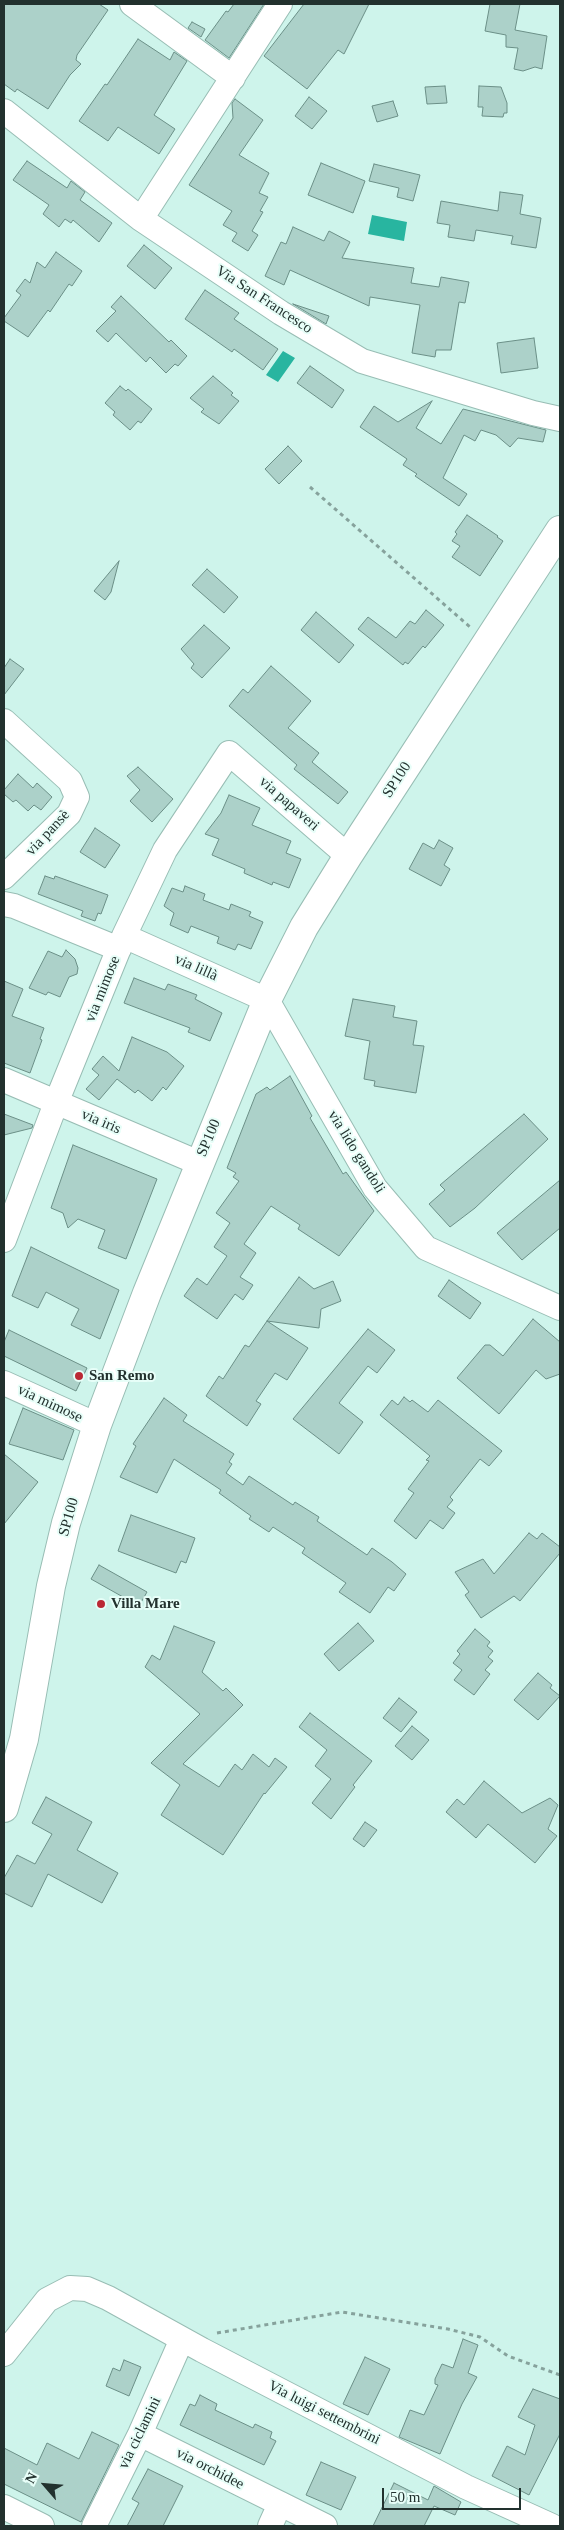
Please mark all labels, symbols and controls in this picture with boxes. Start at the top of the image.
street label: Via San Francesco [212,262,316,338]
street label: SP100 [379,759,415,801]
street label: via papaveri [255,773,323,835]
street label: via pansè [22,806,74,860]
street label: via lillà [172,951,220,985]
street label: via mimose [82,953,124,1025]
street label: via iris [79,1106,123,1138]
street label: via lido gandoli [323,1107,389,1197]
street label: SP100 [193,1116,225,1160]
place label: San Remo [89,1367,154,1385]
marker: San Remo [73,1370,85,1382]
street label: via mimose [15,1381,85,1427]
street label: SP100 [55,1496,83,1538]
place label: Villa Mare [111,1595,180,1613]
marker: Villa Mare [95,1598,107,1610]
street label: Via luigi settembrini [265,2377,383,2449]
street label: via ciclamini [115,2394,165,2472]
street label: via orchidee [173,2444,247,2494]
north arrow [20,2460,70,2510]
text: N [22,2470,40,2486]
scale bar [384,2478,523,2510]
text: 50 m [390,2489,420,2505]

